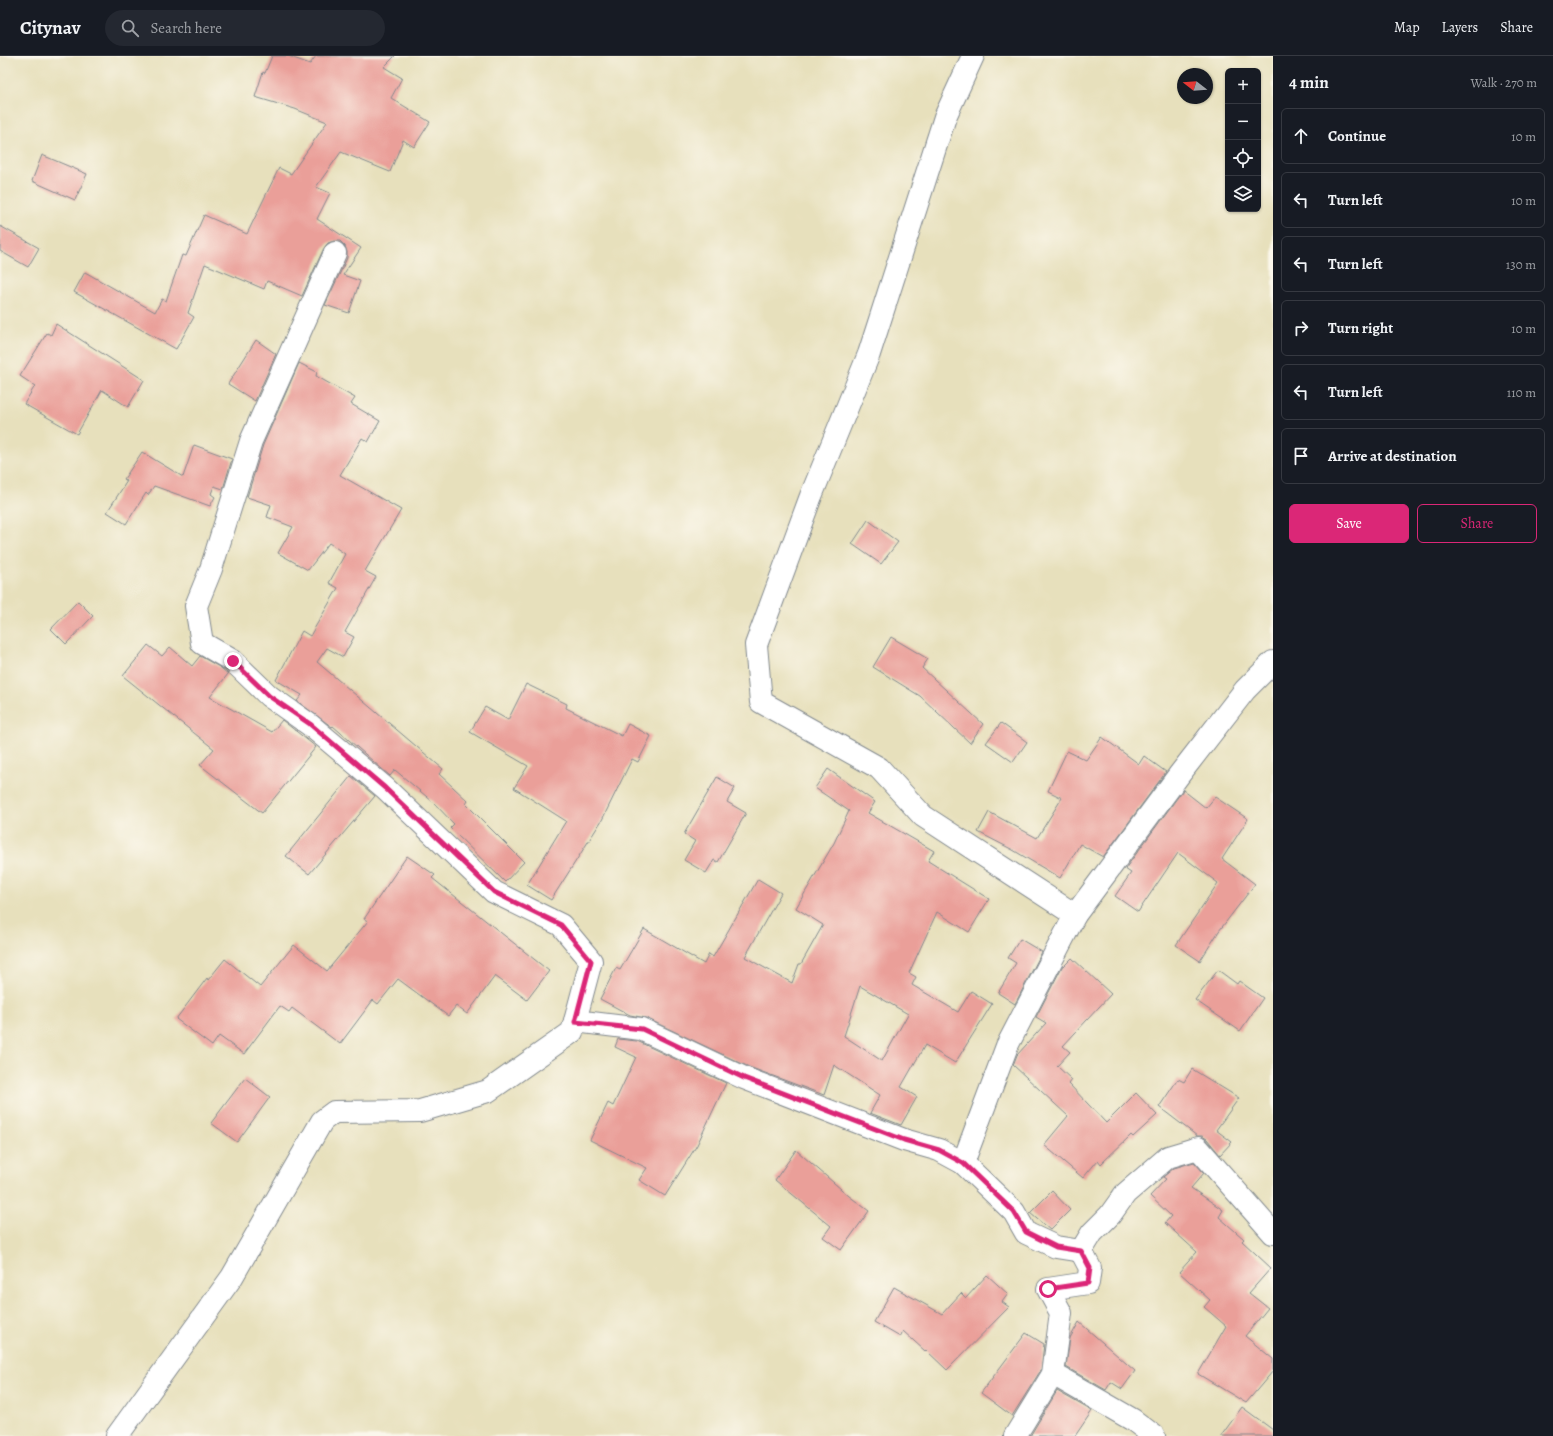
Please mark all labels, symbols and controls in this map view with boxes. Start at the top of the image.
search box [105,10,385,46]
text: Citynav [20,15,81,41]
icon: search [119,17,141,39]
text: Search here [151,18,222,38]
text: Map [1394,18,1420,37]
text: Layers [1442,18,1478,37]
text: Share [1500,18,1533,37]
north arrow [1177,68,1213,104]
map controls [1225,68,1261,212]
button: + [1225,68,1261,104]
text: 4 min [1289,71,1329,94]
text: Walk · 270 m [1471,74,1537,91]
button: − [1225,104,1261,140]
icon: ahead [1290,125,1312,147]
text: Continue [1328,126,1386,146]
text: 10 m [1511,128,1536,145]
button: locate [1225,140,1261,176]
button: layers [1225,176,1261,212]
icon: left [1290,189,1312,211]
text: Turn left [1328,190,1383,210]
text: 10 m [1511,192,1536,209]
icon: left [1290,253,1312,275]
text: Turn left [1328,254,1383,274]
text: 130 m [1506,256,1536,273]
icon: right [1290,317,1312,339]
text: Turn right [1328,318,1393,338]
text: 10 m [1511,320,1536,337]
icon: left [1290,381,1312,403]
text: Turn left [1328,382,1383,402]
text: 110 m [1507,384,1536,401]
icon: arrive [1290,445,1312,467]
text: Arrive at destination [1328,446,1457,466]
button: Save [1289,504,1409,543]
button: Share [1417,504,1537,543]
route end [224,652,242,670]
route start [1039,1280,1057,1298]

